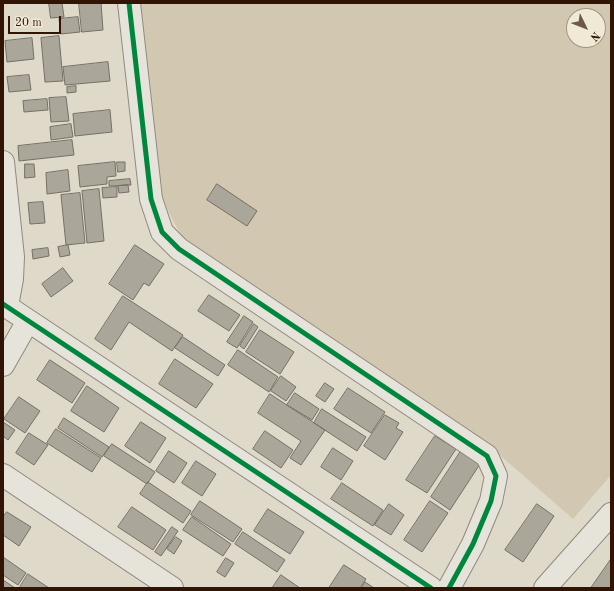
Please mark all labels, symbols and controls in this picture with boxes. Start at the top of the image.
scale bar [10,8,63,34]
north arrow [566,8,606,48]
text: 20 m [15,17,42,29]
text: N [588,29,601,43]

